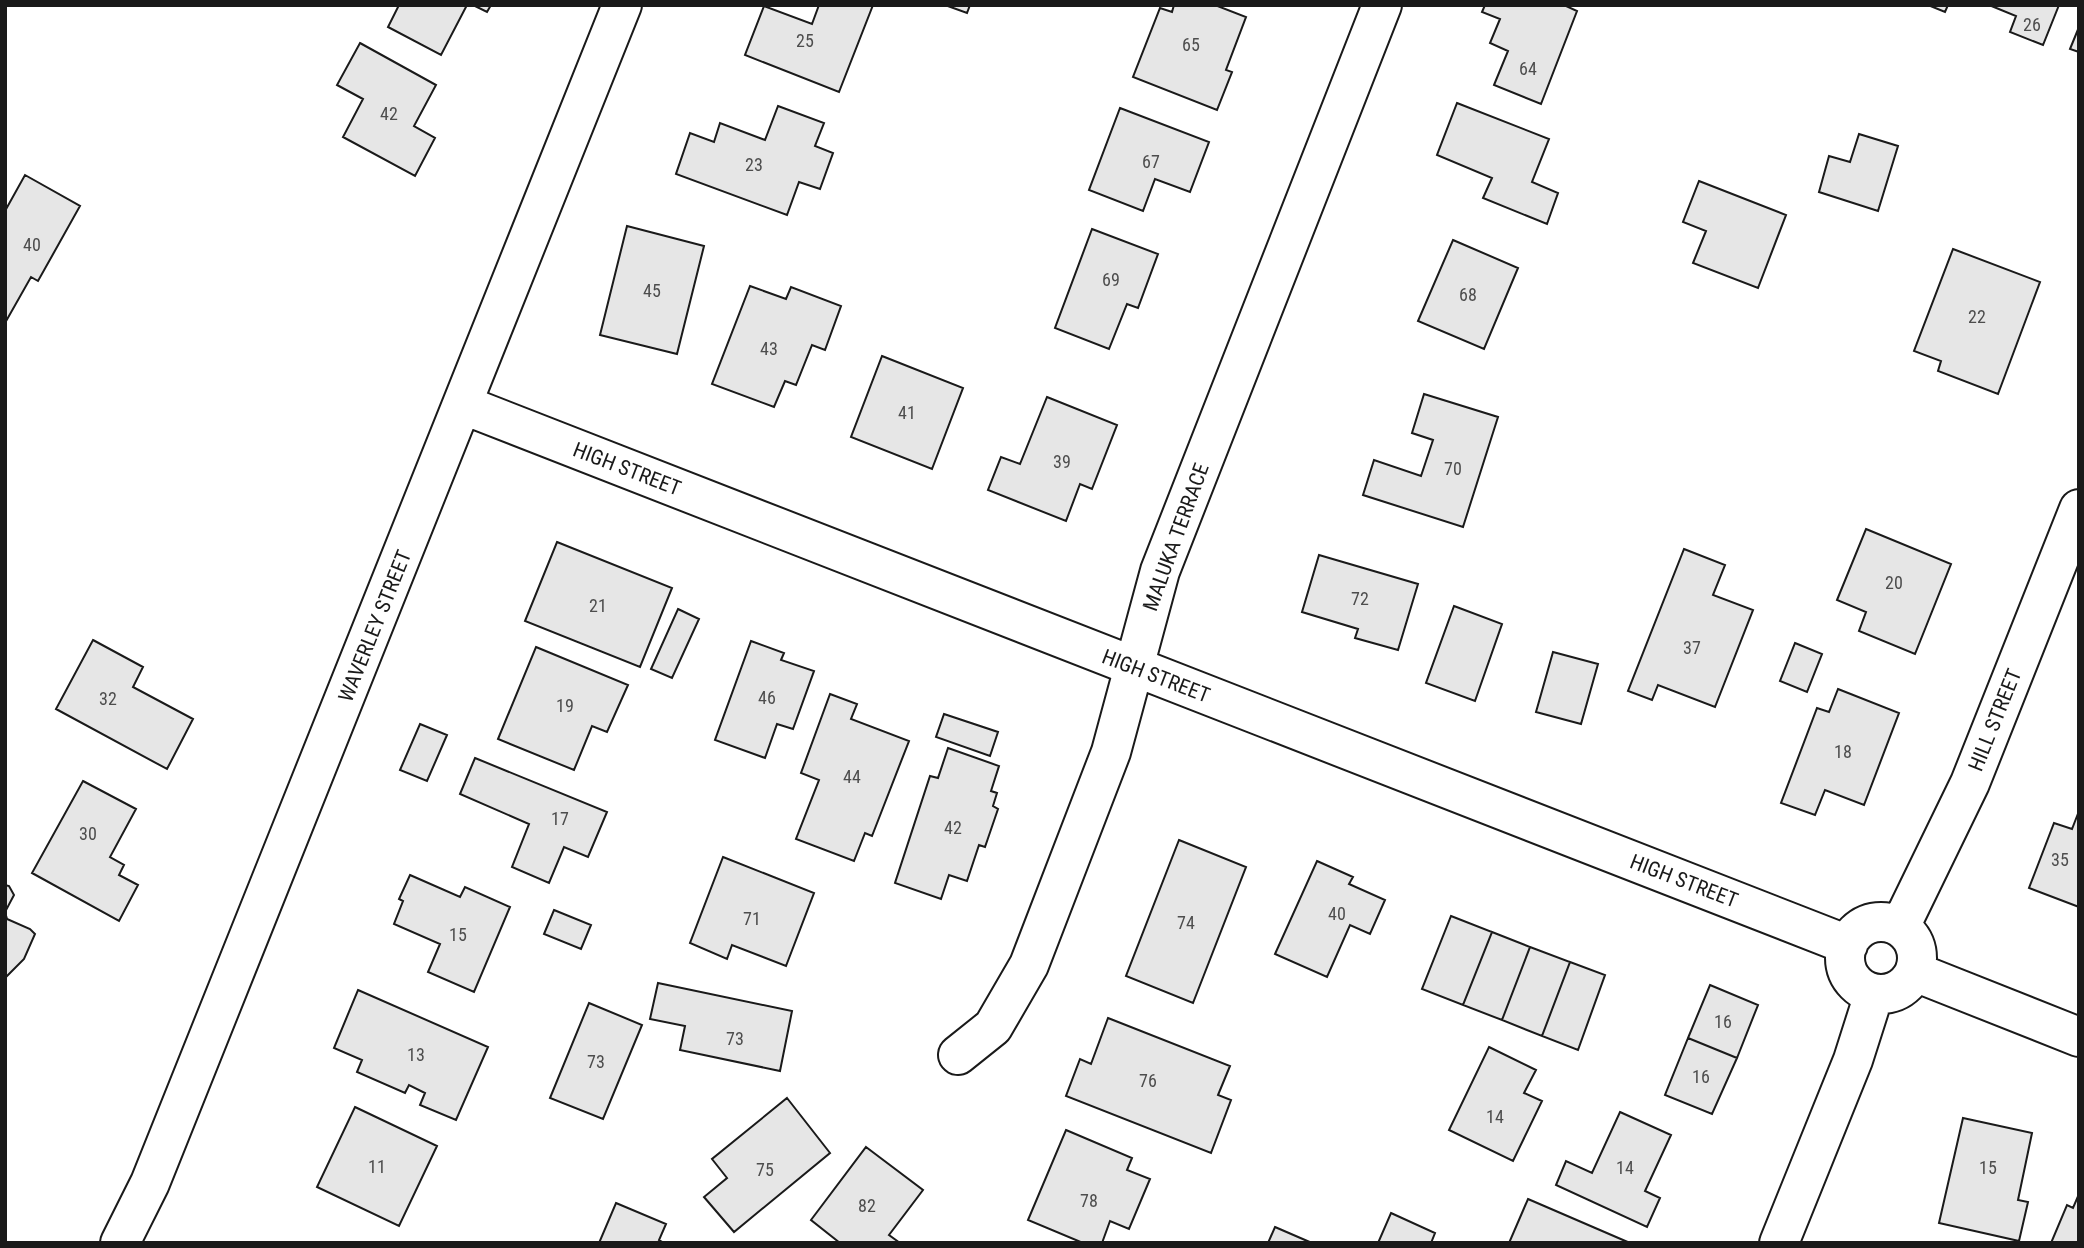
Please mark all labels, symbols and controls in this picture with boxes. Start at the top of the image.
house number: 26 [2023,14,2041,35]
house number: 25 [796,30,814,51]
house number: 65 [1182,34,1200,55]
house number: 64 [1519,58,1537,79]
house number: 42 [380,103,398,124]
house number: 67 [1142,151,1160,172]
house number: 23 [745,154,763,175]
house number: 40 [23,234,41,255]
house number: 69 [1102,269,1120,290]
house number: 45 [643,280,661,301]
house number: 68 [1459,284,1477,305]
house number: 22 [1968,306,1986,327]
house number: 43 [760,338,778,359]
house number: 41 [898,402,916,423]
street label: HIGH STREET [570,437,684,501]
house number: 39 [1053,451,1071,472]
house number: 70 [1444,458,1462,479]
street label: MALUKA TERRACE [1138,460,1214,614]
street label: WAVERLEY STREET [334,547,416,705]
house number: 20 [1885,572,1903,593]
house number: 72 [1351,588,1369,609]
house number: 21 [589,595,607,616]
house number: 37 [1683,637,1701,658]
street label: HIGH STREET [1099,644,1213,708]
street label: HILL STREET [1964,665,2026,775]
house number: 46 [758,687,776,708]
house number: 32 [99,688,117,709]
house number: 19 [556,695,574,716]
house number: 18 [1834,741,1852,762]
house number: 44 [843,766,861,787]
house number: 17 [551,808,569,829]
house number: 42 [944,817,962,838]
house number: 30 [79,823,97,844]
street label: HIGH STREET [1627,849,1741,913]
house number: 35 [2051,849,2069,870]
house number: 40 [1328,903,1346,924]
house number: 71 [743,908,761,929]
house number: 74 [1177,912,1195,933]
house number: 15 [449,924,467,945]
house number: 16 [1714,1011,1732,1032]
house number: 73 [726,1028,744,1049]
house number: 13 [407,1044,425,1065]
house number: 73 [587,1051,605,1072]
house number: 16 [1692,1066,1710,1087]
house number: 76 [1139,1070,1157,1091]
house number: 14 [1486,1106,1504,1127]
house number: 11 [368,1156,386,1177]
house number: 14 [1616,1157,1634,1178]
house number: 15 [1979,1157,1997,1178]
house number: 75 [756,1159,774,1180]
house number: 78 [1080,1190,1098,1211]
house number: 82 [858,1195,876,1216]

